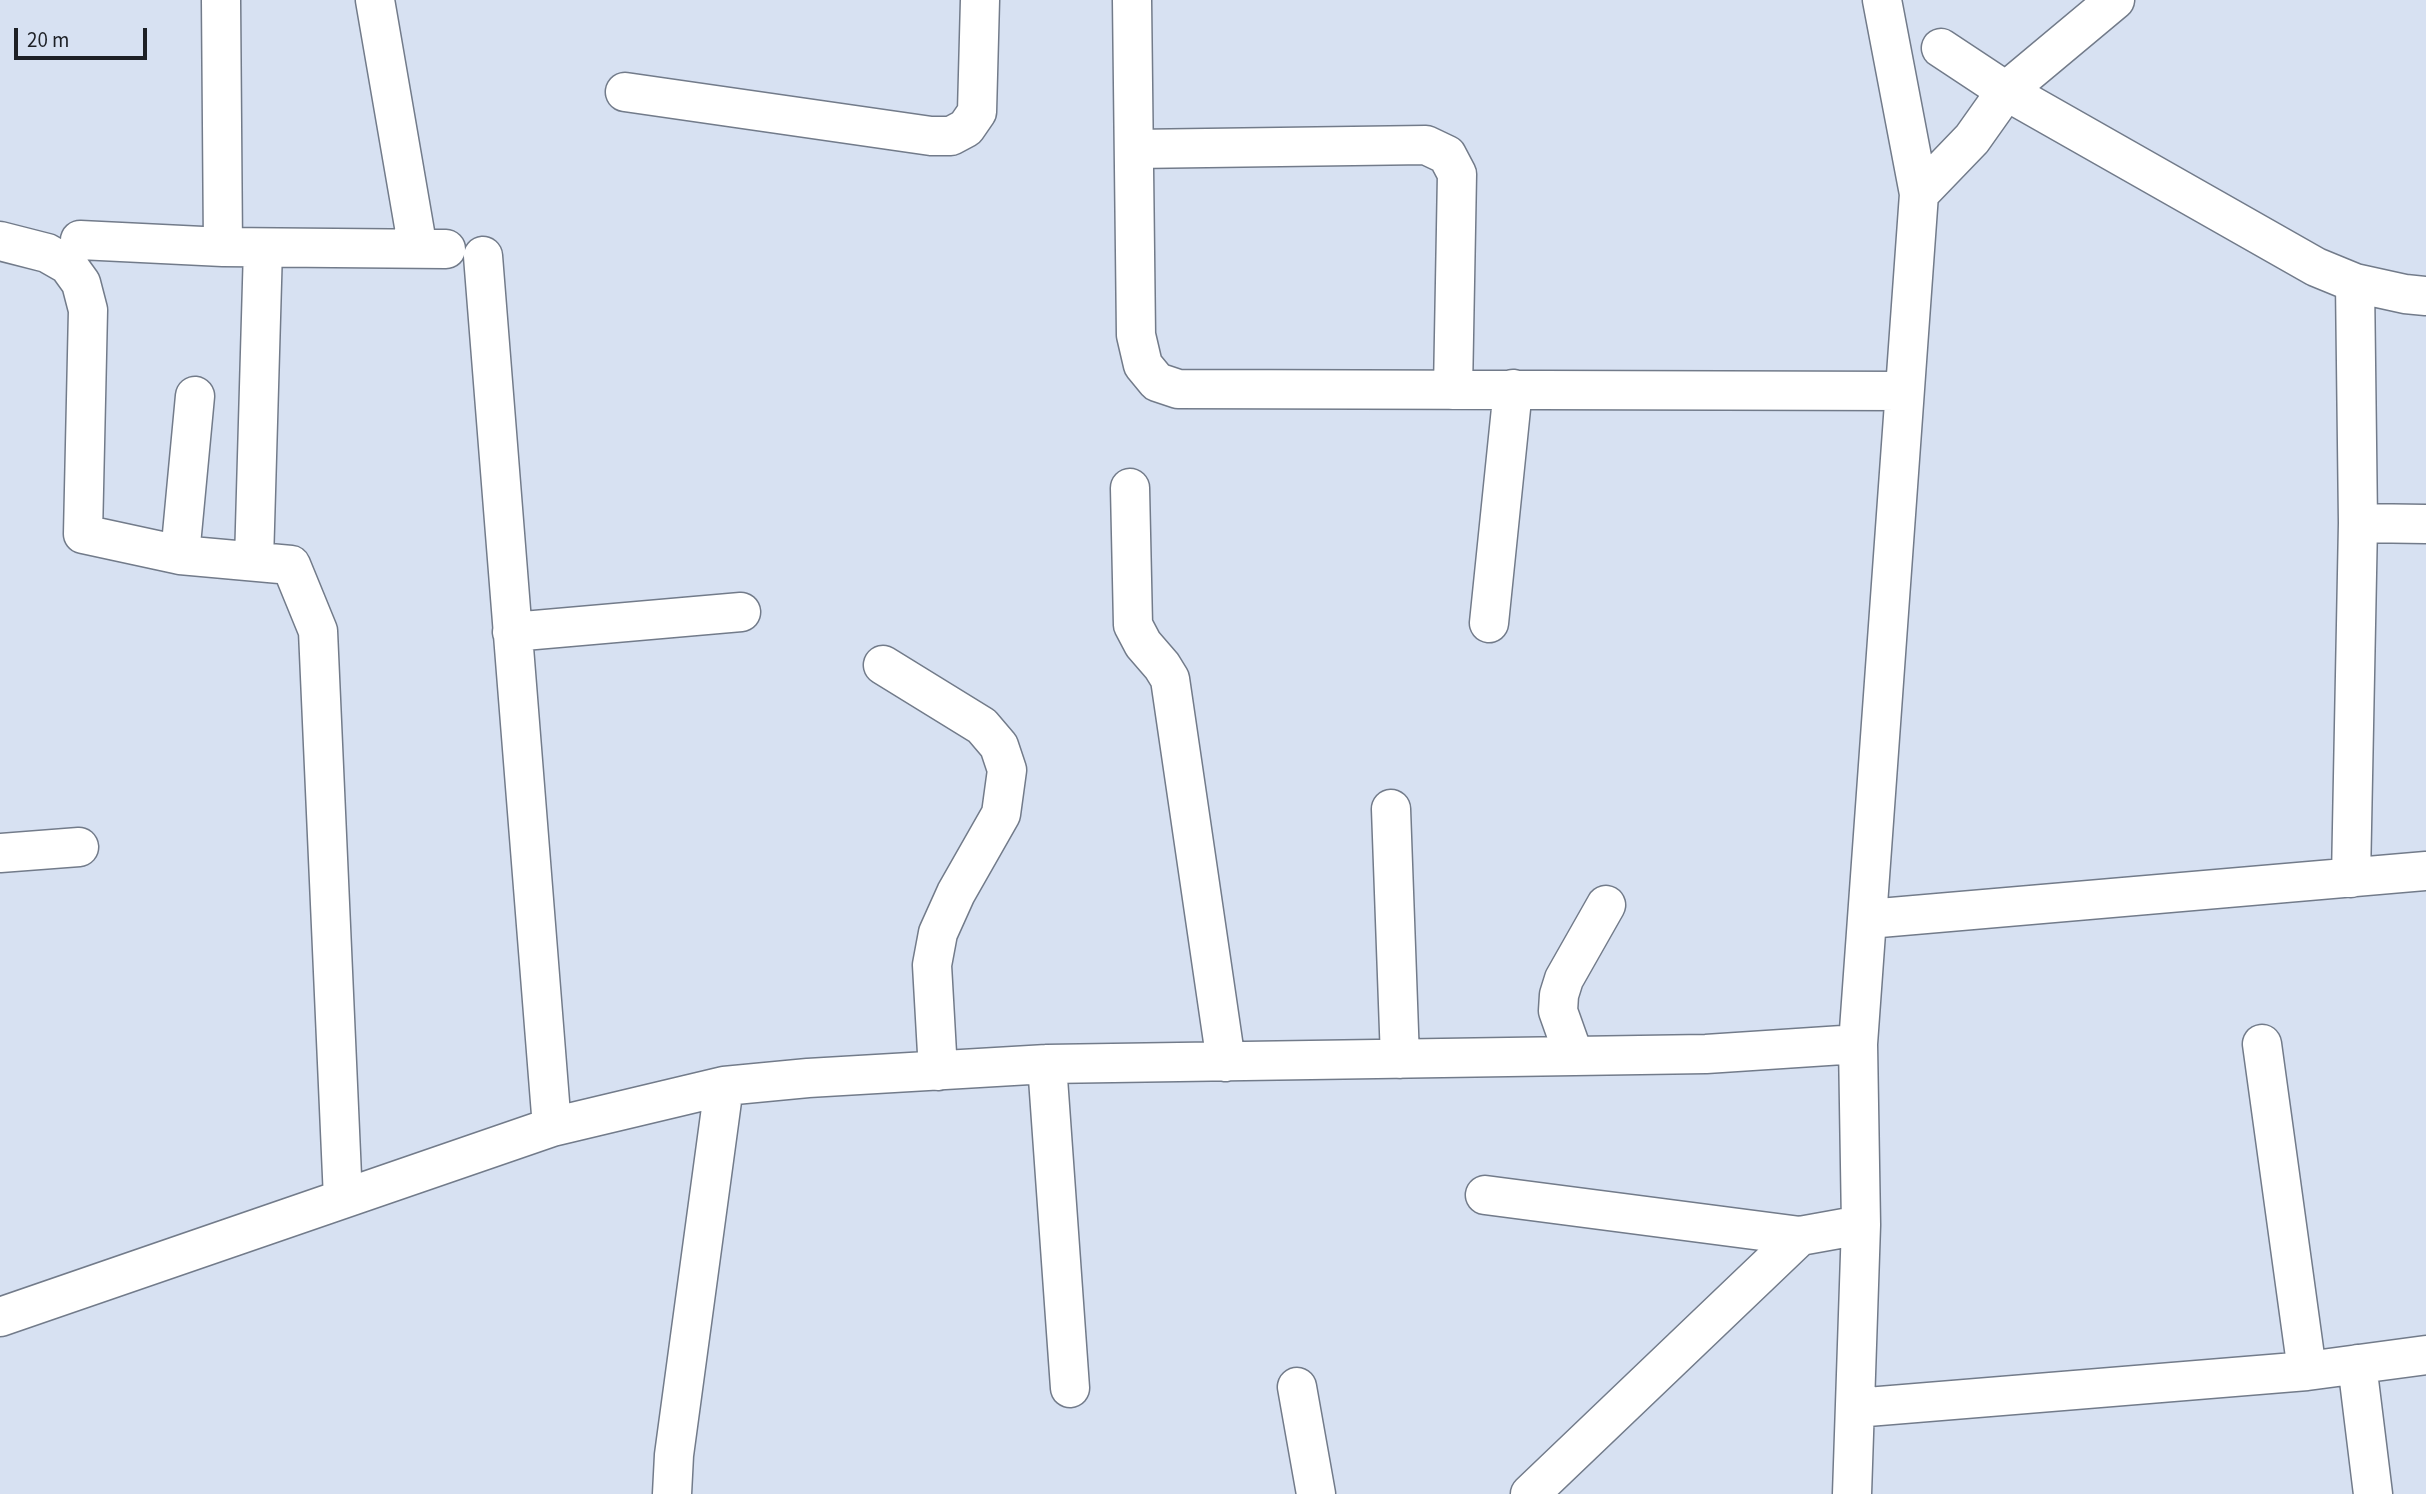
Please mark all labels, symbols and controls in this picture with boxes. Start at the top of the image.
scale bar [18,14,150,58]
text: 20 m [27,25,69,55]

